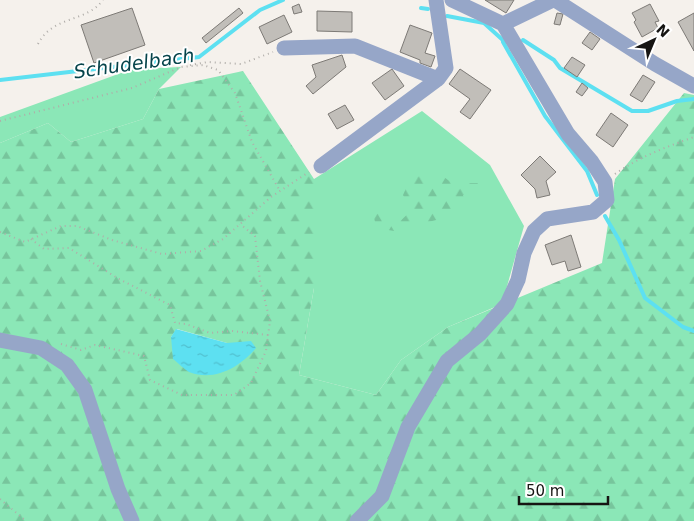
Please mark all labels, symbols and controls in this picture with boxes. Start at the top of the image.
north arrow [629,15,679,65]
text: N [653,21,673,40]
water label: Schudelbach [72,44,196,82]
scale bar [519,474,608,506]
text: 50 m [526,482,564,500]

